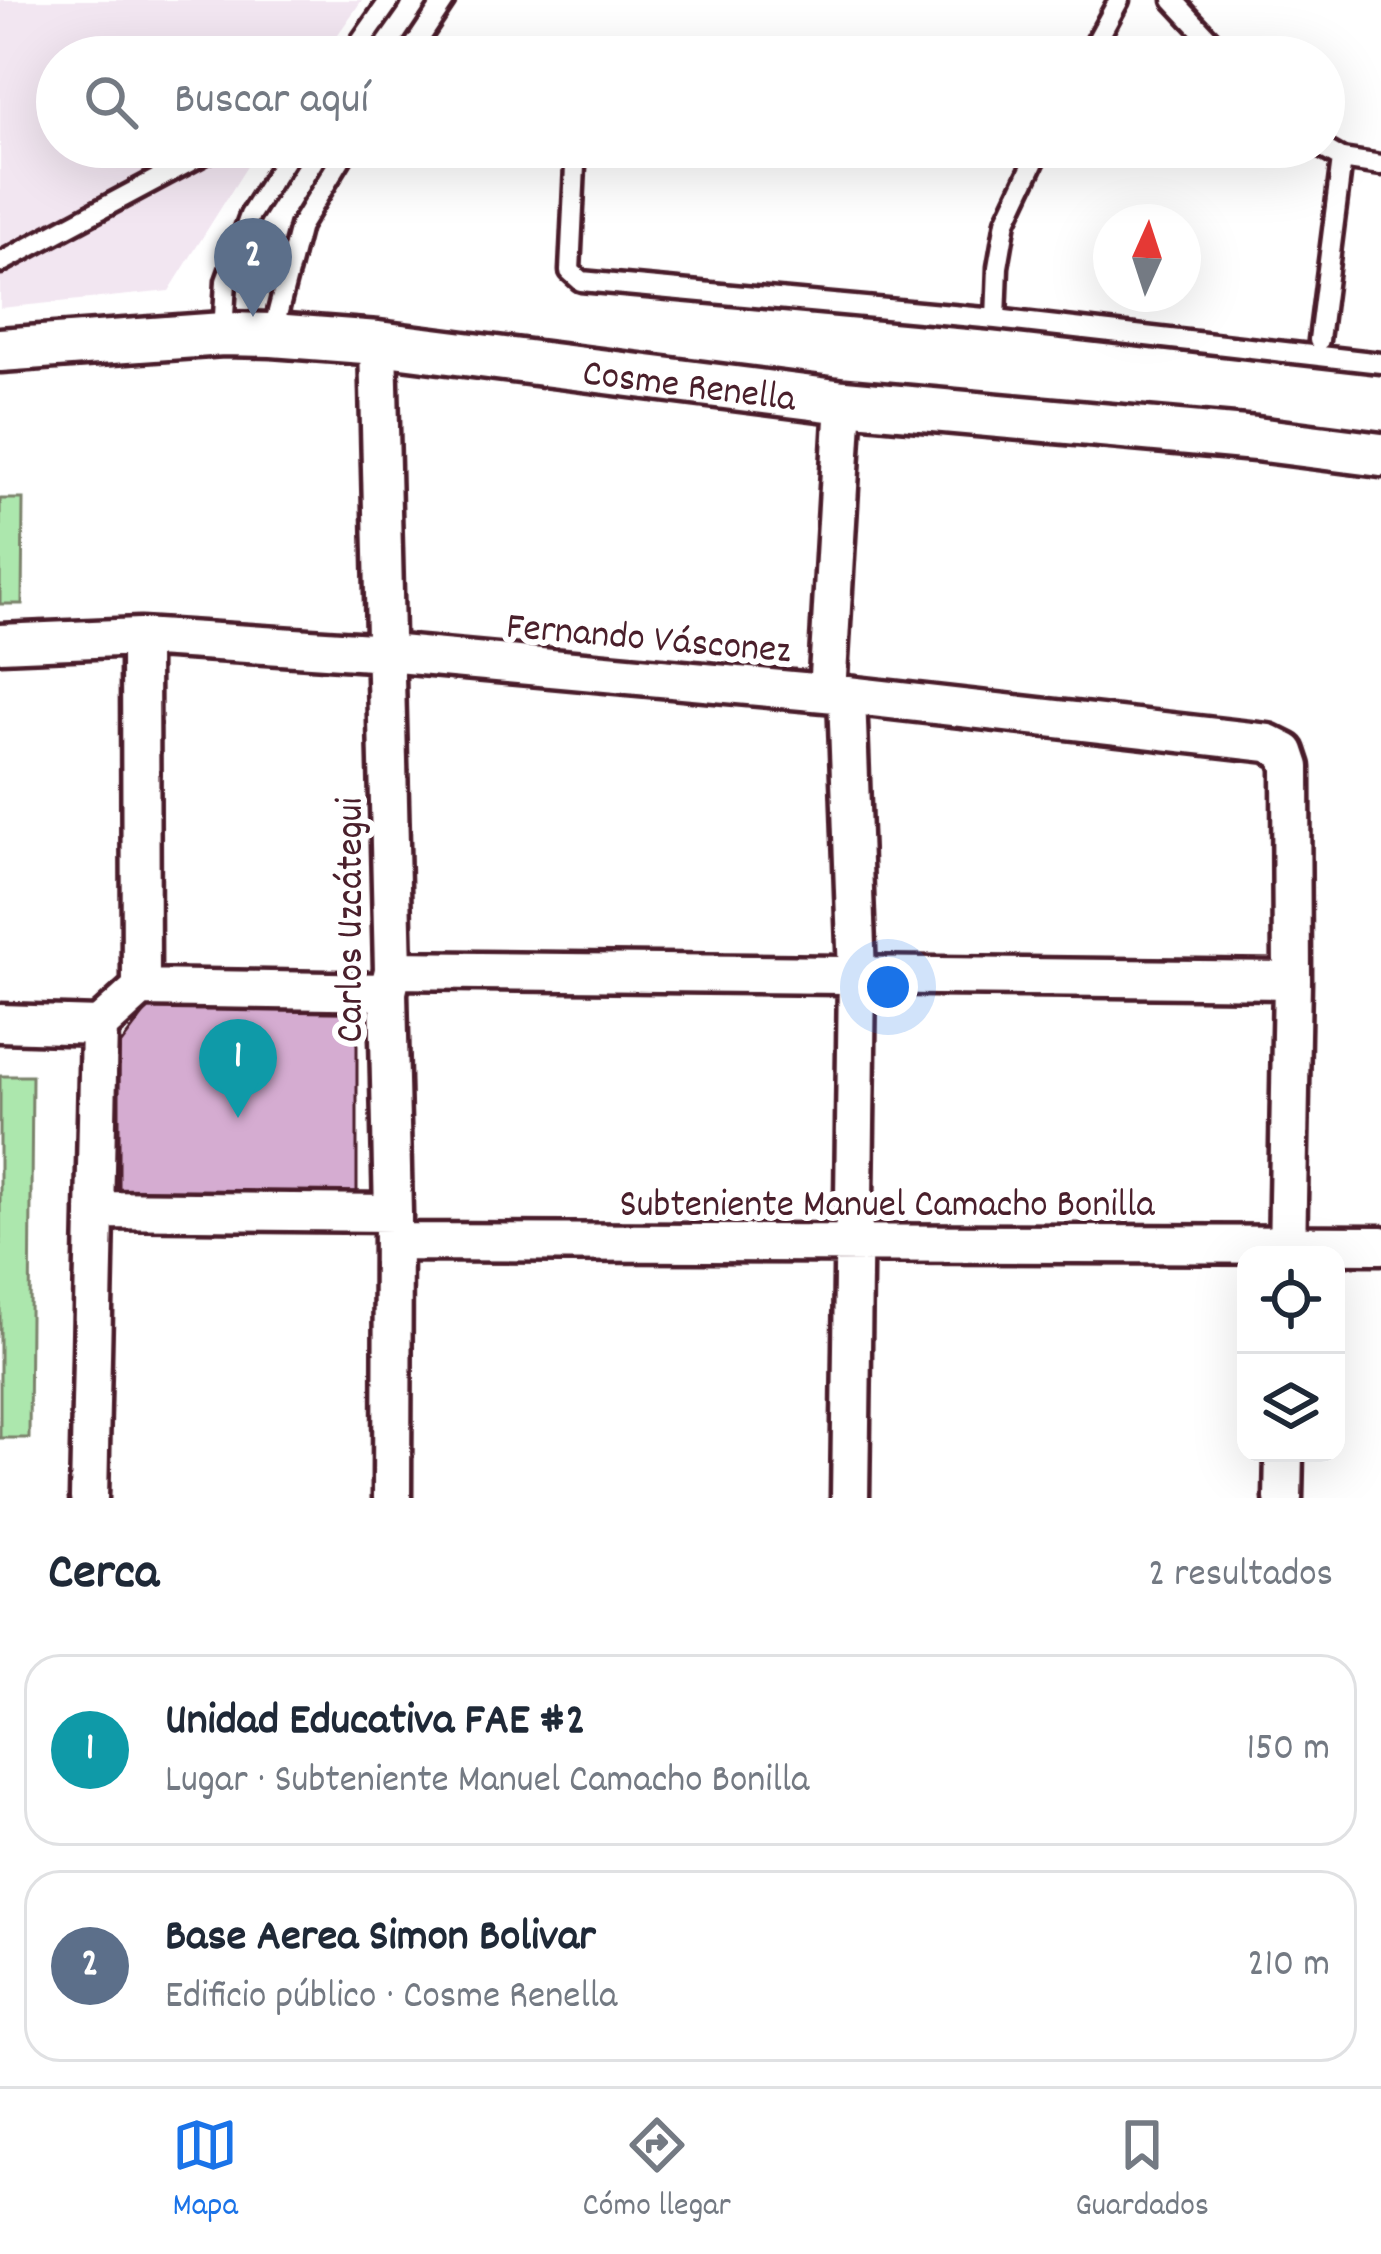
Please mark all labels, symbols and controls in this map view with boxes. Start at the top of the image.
search box [36,36,1345,168]
icon: search [78,69,144,135]
text: Buscar aquí [174,70,369,134]
north arrow [1093,204,1201,312]
pin: 2 [214,218,292,317]
street label: Cosme Renella [579,348,799,430]
street label: Fernando Vásconez [504,602,793,681]
street label: Carlos Uzcátegui [326,797,381,1043]
your location [858,957,918,1017]
pin: 1 [199,1019,277,1118]
street label: Subteniente Manuel Camacho Bonilla [620,1180,1155,1235]
map controls [1237,1246,1345,1462]
button: locate [1237,1246,1345,1354]
button: layers [1237,1354,1345,1462]
text: Cerca [48,1540,159,1612]
text: 2 resultados [1148,1549,1333,1604]
text: Unidad Educativa FAE #2 [165,1691,585,1755]
text: 1 [86,1723,94,1778]
text: 150 m [1246,1723,1330,1778]
text: Lugar · Subteniente Manuel Camacho Bonilla [165,1755,809,1810]
text: Base Aerea Simon Bolivar [165,1907,596,1971]
text: 2 [81,1939,99,1994]
text: 210 m [1247,1939,1330,1994]
text: Edificio público · Cosme Renella [165,1971,617,2026]
tab: Mapa [172,2112,238,2231]
tab: Cómo llegar [583,2112,731,2231]
tab: Guardados [1075,2112,1209,2231]

